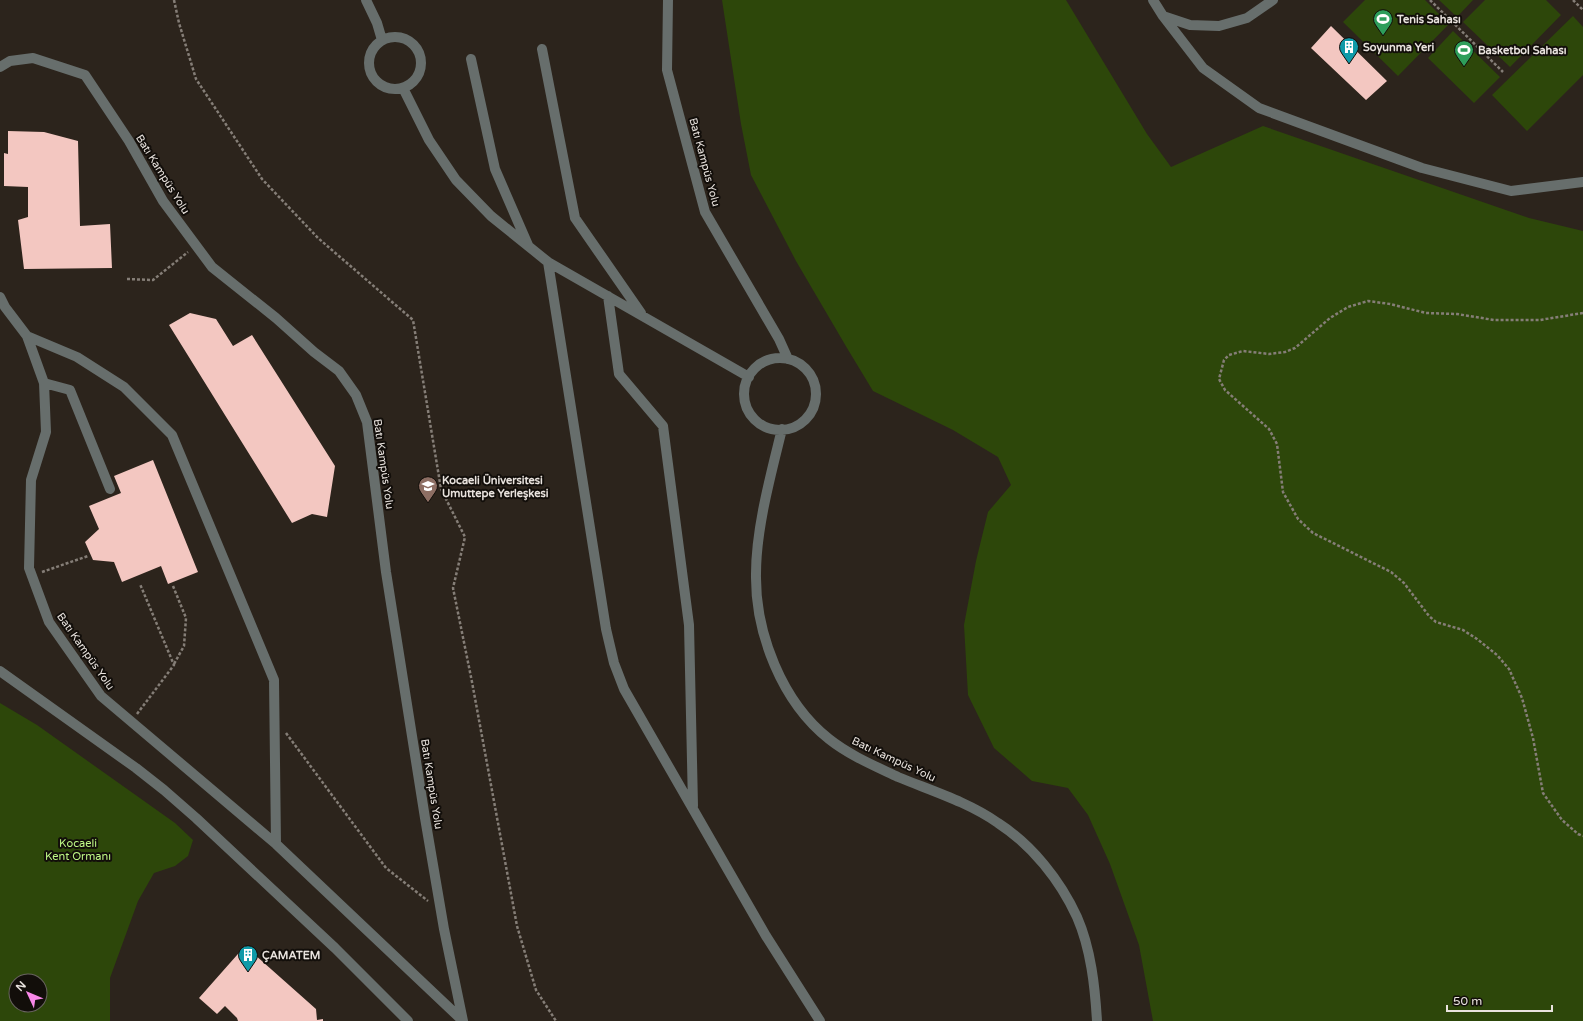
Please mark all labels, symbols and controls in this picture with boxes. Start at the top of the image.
sports icon: Tenis Sahası [1372,8,1394,36]
place label: Tenis Sahası [1396,13,1461,26]
building icon: Soyunma Yeri [1338,36,1360,64]
sports icon: Basketbol Sahası [1453,39,1475,67]
place label: Soyunma Yeri [1363,41,1434,55]
place label: Basketbol Sahası [1478,44,1567,57]
street label: Batı Kampüs Yolu [686,116,723,208]
street label: Batı Kampüs Yolu [133,132,192,216]
street label: Batı Kampüs Yolu [371,418,396,510]
place label: Kocaeli Üniversitesi Umuttepe Yerleşkesi [442,473,549,501]
school or university icon: Kocaeli Üniversitesi Umuttepe Yerleşkesi [417,475,439,503]
street label: Batı Kampüs Yolu [54,610,117,692]
street label: Batı Kampüs Yolu [850,734,938,785]
street label: Batı Kampüs Yolu [418,738,445,830]
park label: Kocaeli Kent Ormanı [45,837,111,863]
building icon: ÇAMATEM [237,944,259,972]
place label: ÇAMATEM [262,949,320,963]
north arrow [8,973,48,1013]
text: N [13,979,29,994]
scale bar [1447,987,1552,1013]
text: 50 m [1453,994,1482,1008]

